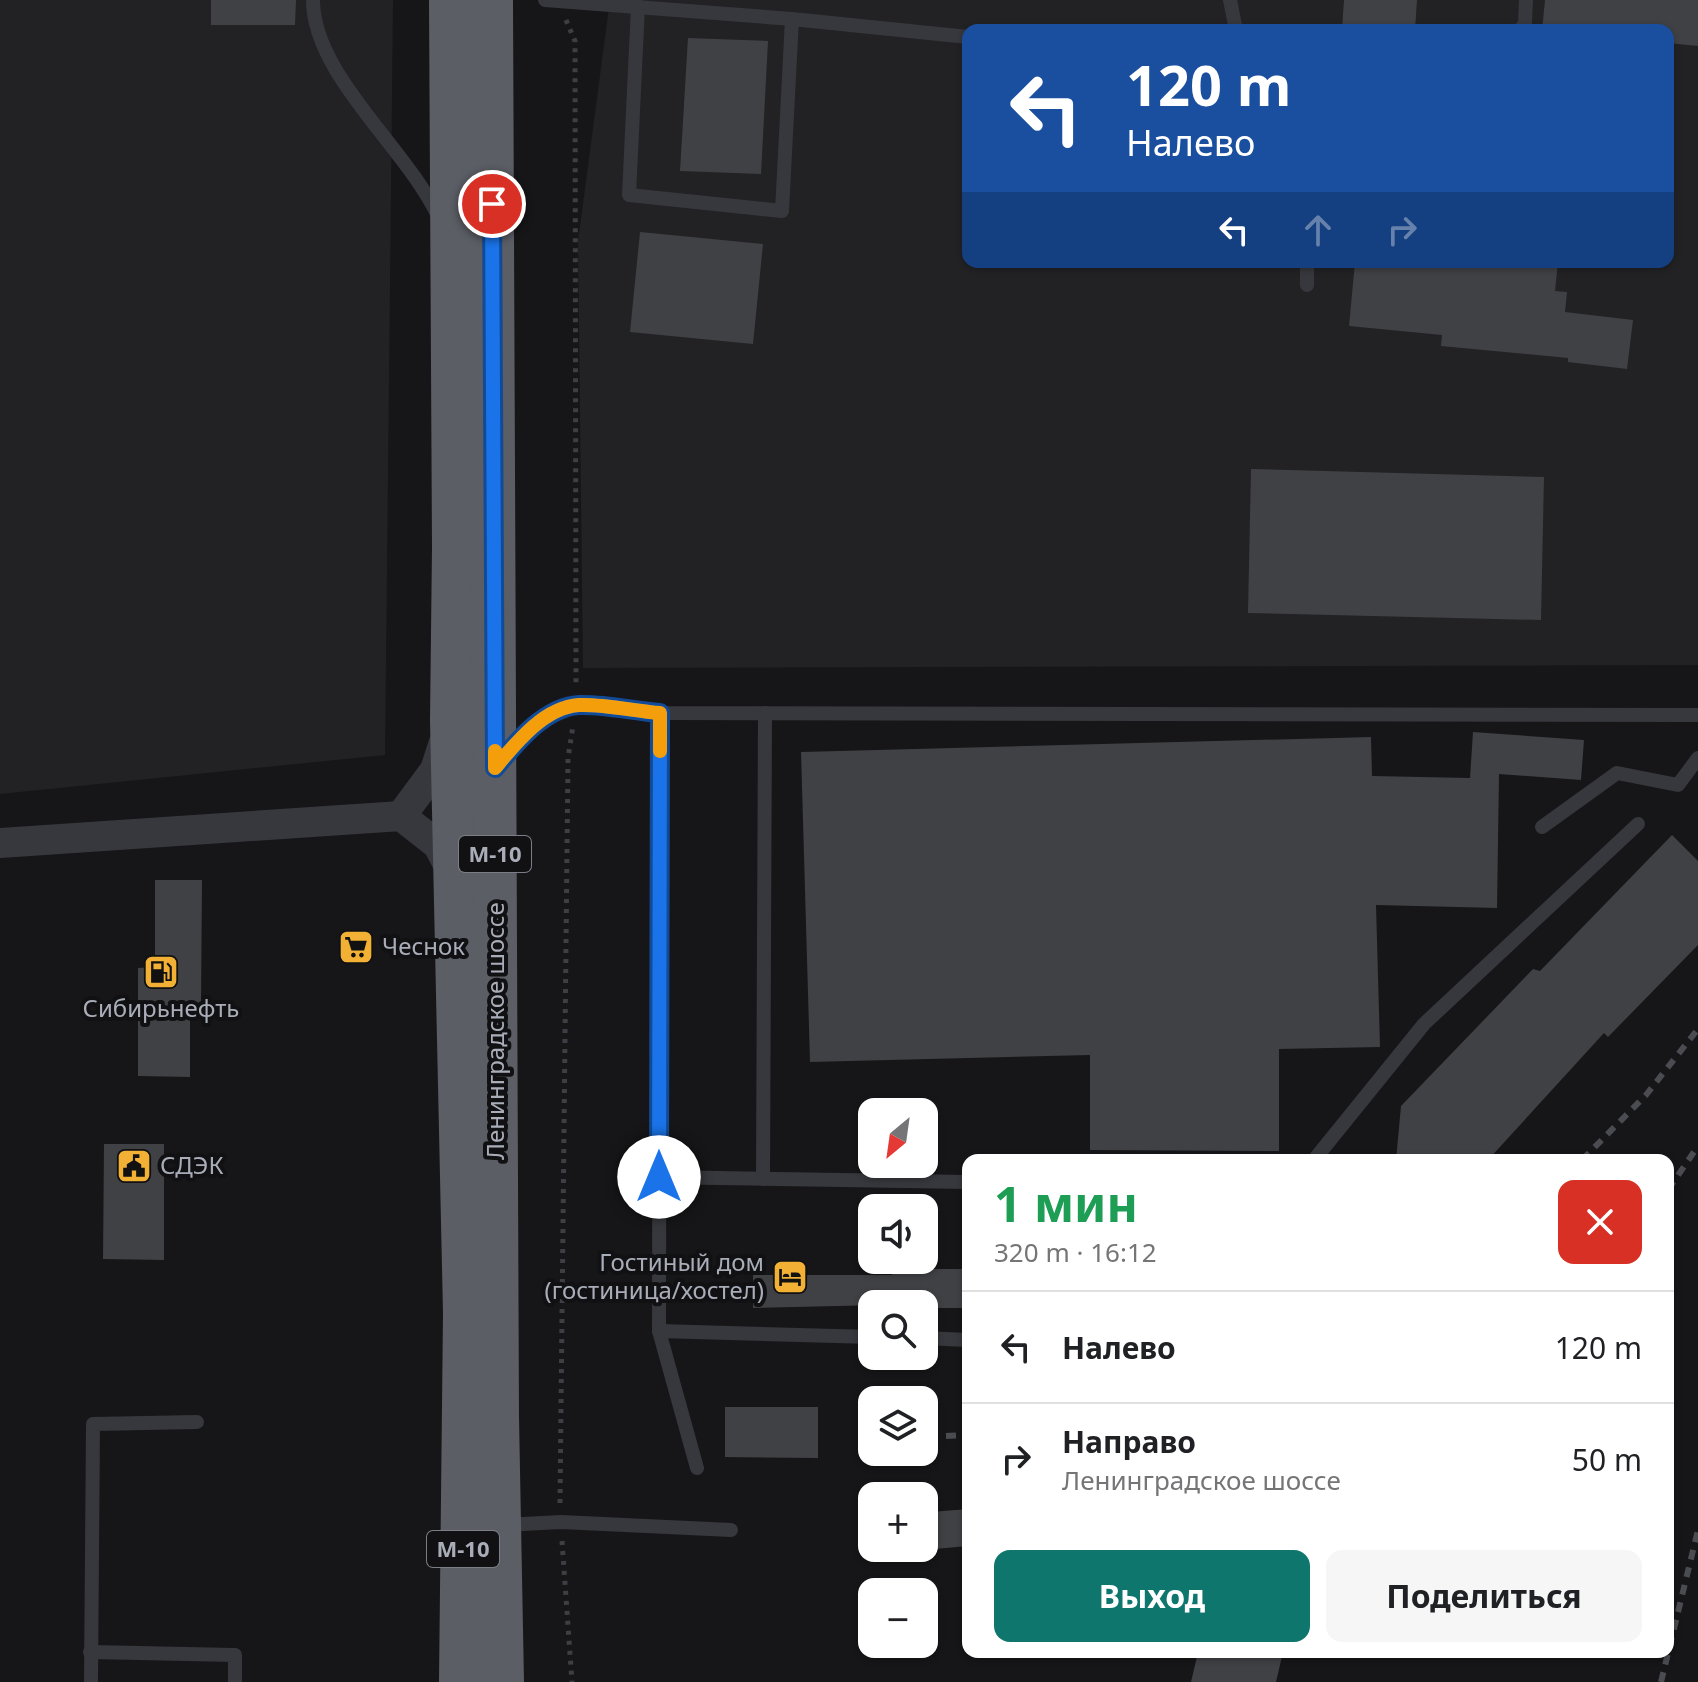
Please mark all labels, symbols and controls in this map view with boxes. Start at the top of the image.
text: 120 m [1126,46,1291,122]
icon: left [994,56,1098,160]
text: Налево [1126,118,1255,167]
pin [458,170,526,238]
icon: arrive [470,182,514,226]
icon: left [1212,208,1256,252]
icon: ahead [1296,208,1340,252]
icon: right [1380,208,1424,252]
road number: М-10 [459,836,531,872]
street label: Ленинградское шоссе [478,902,511,1160]
supermarket icon: Чеснок [337,928,375,966]
place label: Чеснок [382,929,465,962]
fuel station icon: Сибирьнефть [142,953,180,991]
place label: Сибирьнефть [83,991,239,1024]
north arrow [858,1098,938,1178]
map controls [858,1098,938,1658]
position arrow [617,1135,701,1219]
public building icon: СДЭК [115,1147,153,1185]
place label: СДЭК [160,1148,223,1181]
text: 1 мин [994,1171,1138,1236]
button: close [1558,1180,1642,1264]
button: sound [858,1194,938,1274]
text: 320 m · 16:12 [994,1234,1157,1270]
place label: Гостиный дом (гостиница/хостел) [544,1245,764,1306]
hotel icon: Гостиный дом (гостиница/хостел) [771,1258,809,1296]
button: search [858,1290,938,1370]
icon: left [994,1325,1038,1369]
text: Налево [1062,1327,1176,1368]
text: 120 m [1555,1327,1642,1368]
button: layers [858,1386,938,1466]
text: Направо [1062,1421,1196,1462]
icon: right [994,1437,1038,1481]
text: 50 m [1572,1439,1642,1480]
text: Ленинградское шоссе [1062,1462,1341,1498]
button: + [858,1482,938,1562]
road number: М-10 [427,1531,499,1567]
button: Выход [994,1550,1310,1642]
button: Поделиться [1326,1550,1642,1642]
button: − [858,1578,938,1658]

